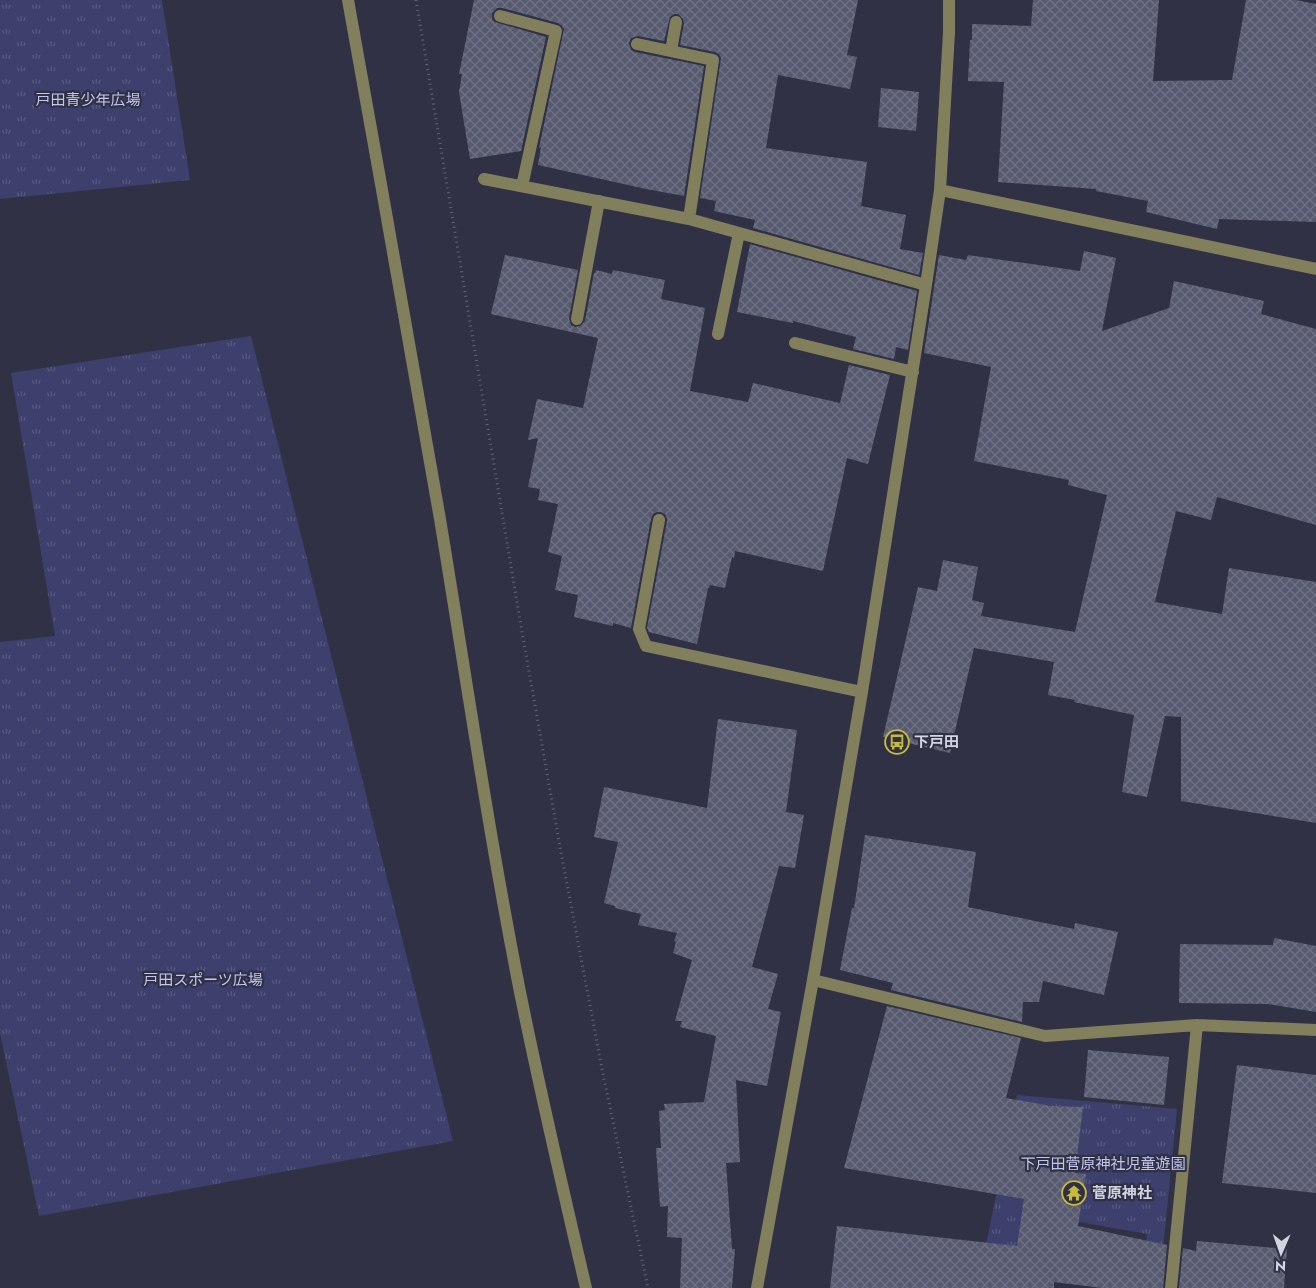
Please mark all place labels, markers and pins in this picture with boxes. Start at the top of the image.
bus stop icon: 下戸田 [884,729,910,755]
place label: 下戸田 [914,731,959,753]
temple icon: 菅原神社 [1061,1180,1087,1206]
place label: 菅原神社 [1092,1182,1152,1204]

